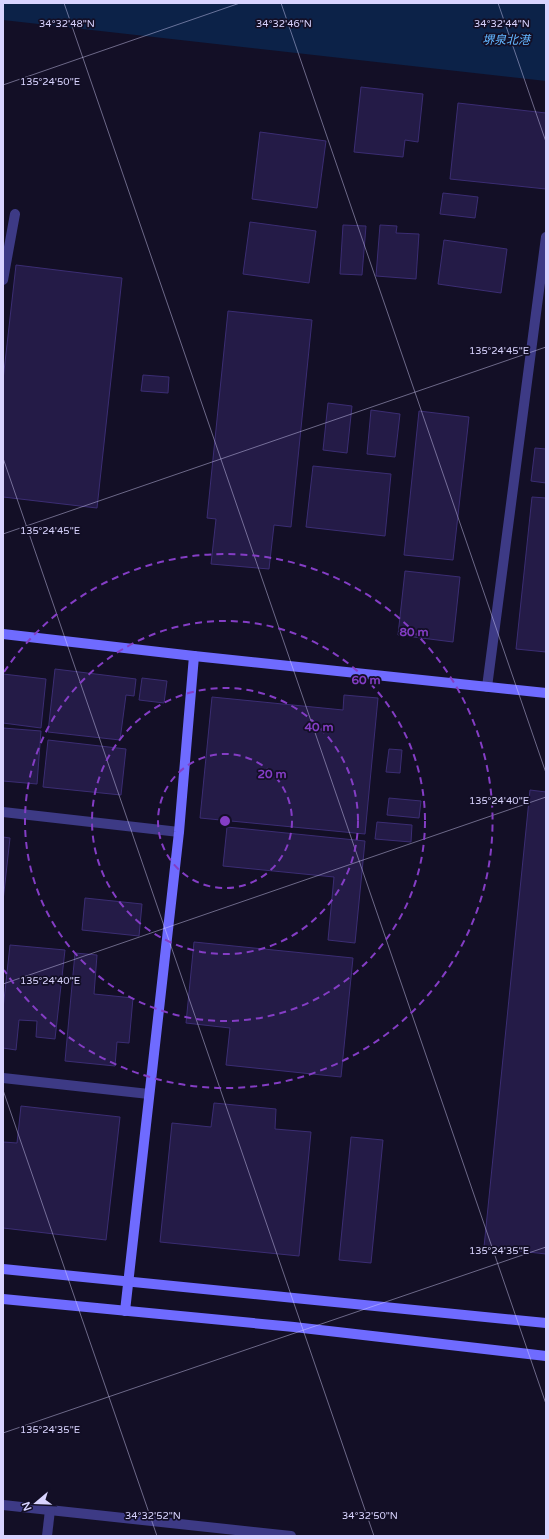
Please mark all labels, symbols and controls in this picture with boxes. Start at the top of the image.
text: 34°32'48"N [39,18,95,30]
text: 34°32'46"N [256,18,312,30]
text: 34°32'44"N [474,18,530,30]
water label: 堺泉北港 [482,33,532,47]
text: 135°24'50"E [20,76,80,88]
text: 135°24'45"E [469,345,529,357]
text: 135°24'45"E [20,525,80,537]
text: 80 m [399,625,429,639]
text: 60 m [351,673,381,687]
text: 40 m [304,720,334,734]
text: 20 m [257,767,287,781]
text: 135°24'40"E [469,795,529,807]
centre of rings [218,814,232,828]
text: 135°24'40"E [20,975,80,987]
text: 135°24'35"E [469,1245,529,1257]
text: 135°24'35"E [20,1424,80,1436]
north arrow [16,1483,56,1523]
text: N [19,1500,35,1512]
text: 34°32'52"N [125,1510,181,1522]
text: 34°32'50"N [342,1510,398,1522]

